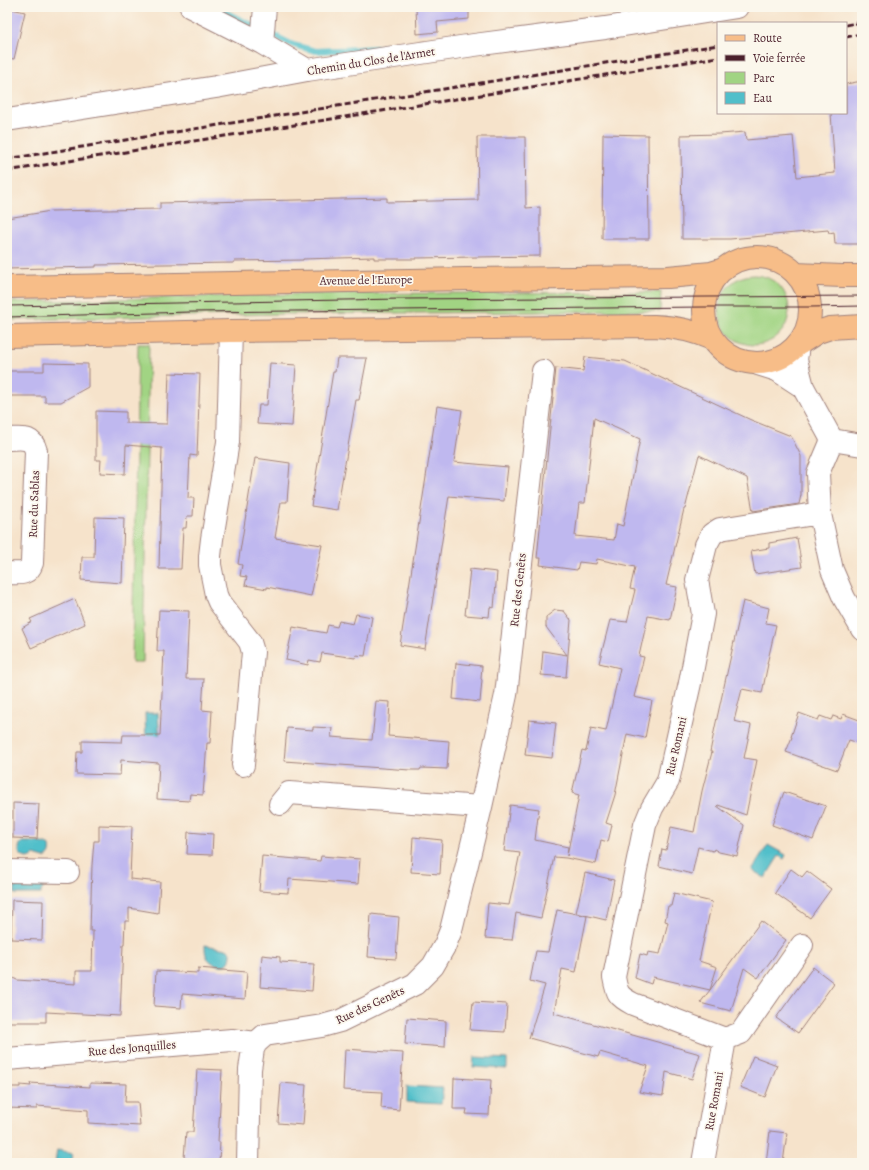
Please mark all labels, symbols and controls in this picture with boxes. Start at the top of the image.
legend [717,22,847,114]
text: Route [753,30,782,46]
street label: Chemin du Clos de l'Armet [306,43,436,79]
text: Voie ferrée [752,50,805,66]
text: Parc [753,70,775,86]
text: Eau [753,90,772,106]
street label: Avenue de l'Europe [318,271,413,289]
street label: Rue du Sablas [25,470,43,538]
street label: Rue des Genêts [506,552,530,628]
street label: Rue Romani [661,715,691,777]
street label: Rue des Genêts [333,982,407,1028]
street label: Rue des Jonquilles [87,1036,177,1060]
street label: Rue Romani [701,1070,727,1132]

